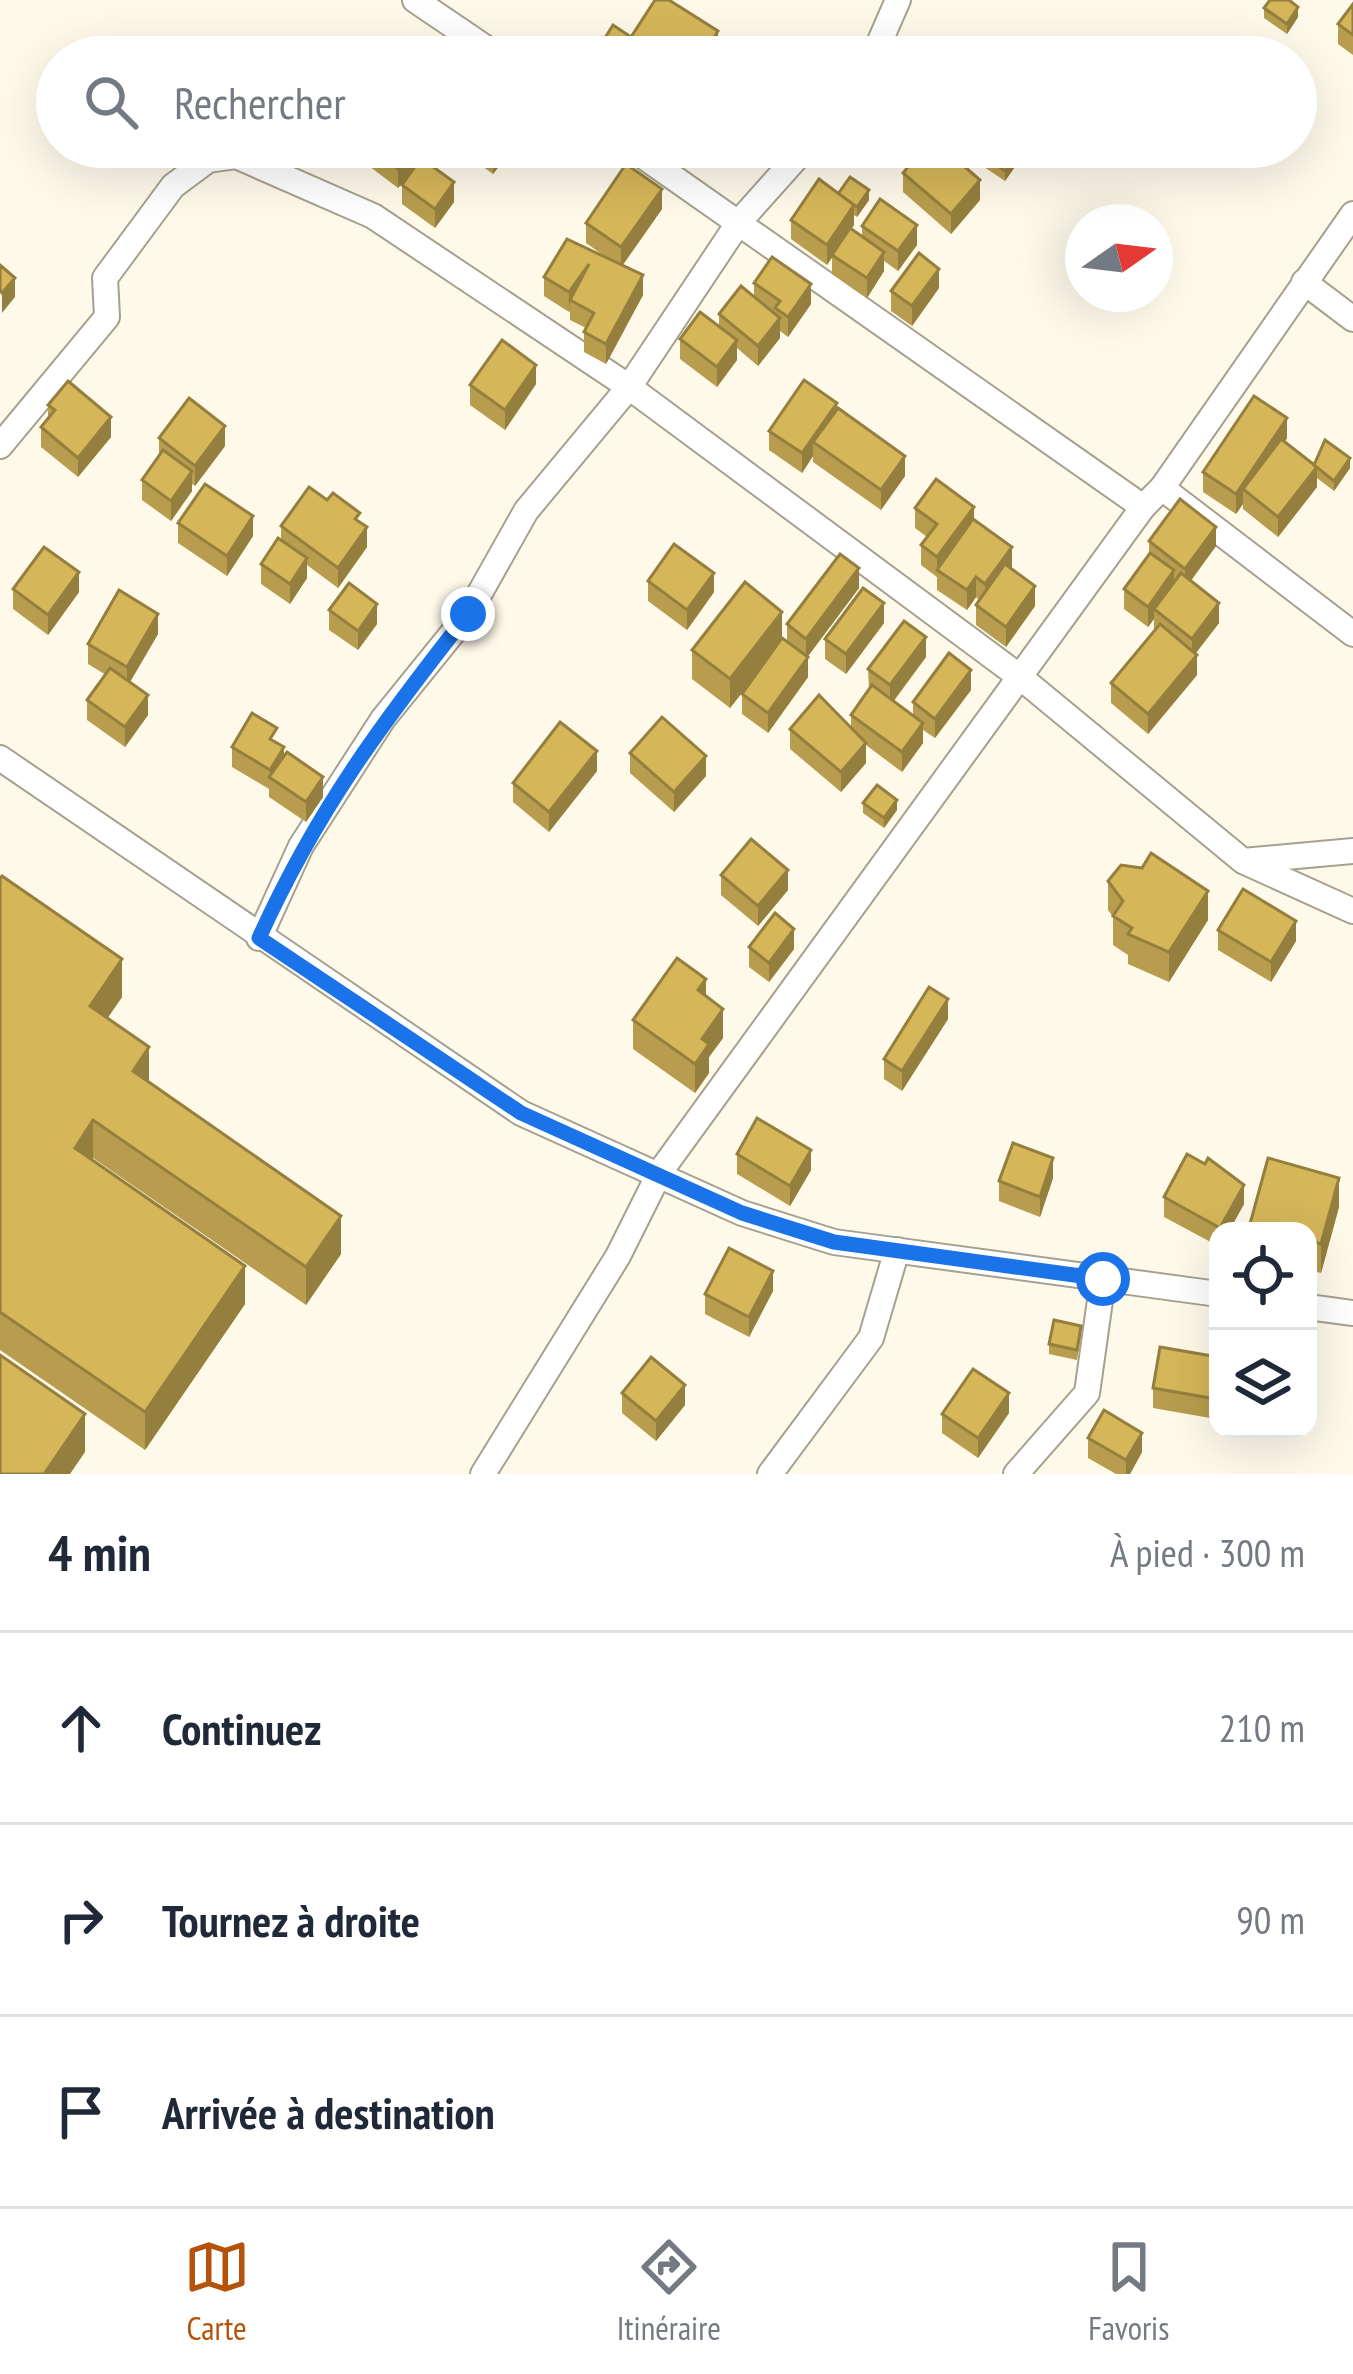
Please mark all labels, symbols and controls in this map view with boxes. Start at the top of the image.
search box [36,36,1317,168]
icon: search [78,69,144,135]
text: Rechercher [174,73,346,131]
north arrow [1065,204,1173,312]
route end [441,587,495,641]
map controls [1209,1222,1317,1438]
button: locate [1209,1222,1317,1330]
route start [1076,1252,1130,1306]
button: layers [1209,1330,1317,1438]
text: 4 min [48,1519,151,1585]
text: À pied · 300 m [1110,1527,1305,1578]
icon: ahead [48,1695,114,1761]
text: Continuez [162,1699,321,1757]
text: 210 m [1219,1702,1305,1753]
icon: right [48,1887,114,1953]
text: Tournez à droite [162,1891,420,1949]
text: 90 m [1236,1894,1305,1945]
icon: arrive [48,2079,114,2145]
text: Arrivée à destination [162,2083,495,2141]
tab: Carte [184,2234,250,2349]
tab: Itinéraire [617,2234,721,2349]
tab: Favoris [1088,2234,1169,2349]

